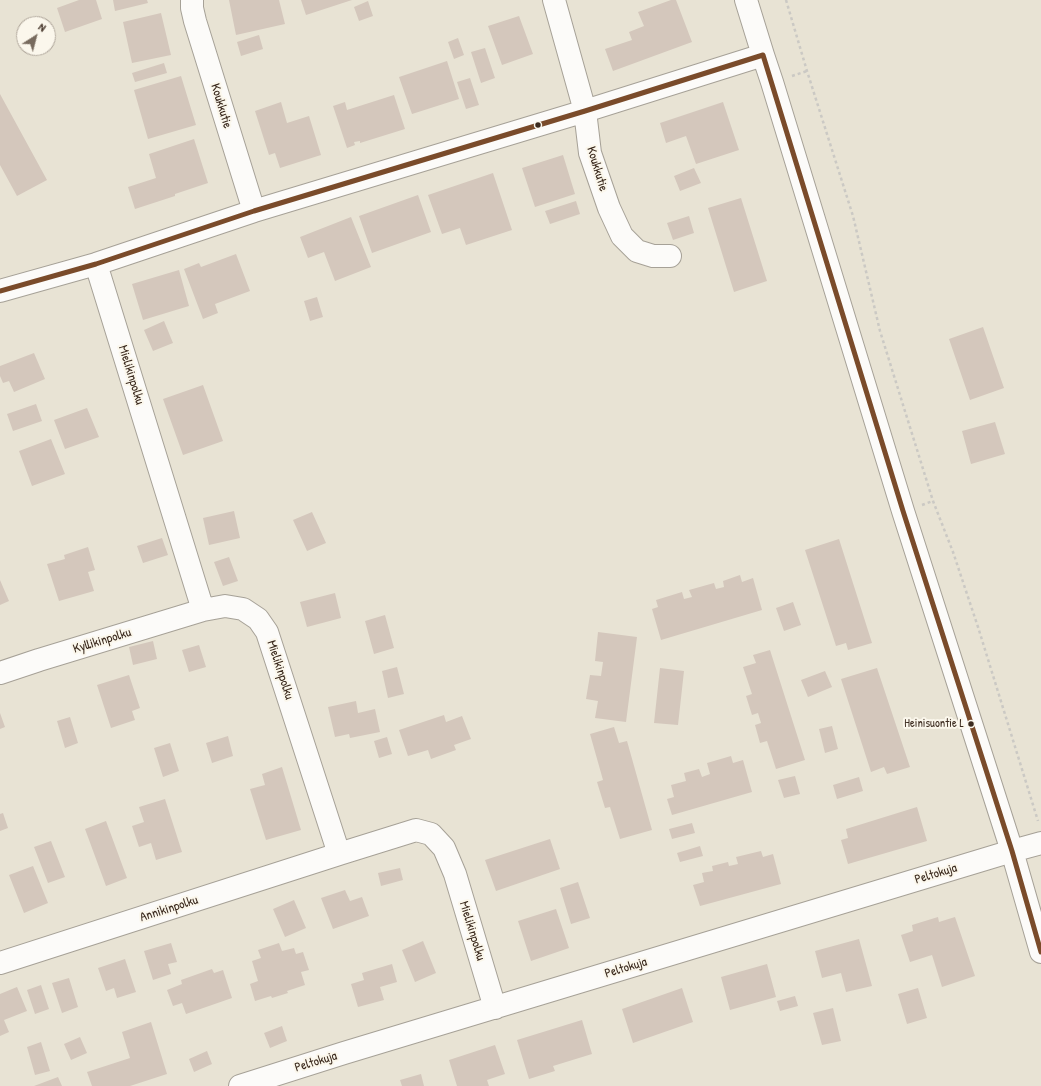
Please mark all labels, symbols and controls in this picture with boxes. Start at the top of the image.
north arrow [16,16,56,56]
text: N [36,20,49,34]
street label: Koukkutie [207,82,235,130]
unlabelled marker [533,120,543,130]
street label: Koukkutie [583,145,611,193]
street label: Mielikinpolku [115,343,147,407]
street label: Kyllikinpolku [71,625,133,657]
street label: Mielikinpolku [263,638,297,702]
place label: Heinisuontie L [904,717,964,731]
marker: Heinisuontie L [966,719,976,729]
street label: Peltokuja [913,860,959,888]
street label: Annikinpolku [138,892,200,926]
street label: Mielikinpolku [456,899,488,963]
street label: Peltokuja [603,954,649,982]
street label: Peltokuja [293,1048,339,1076]

